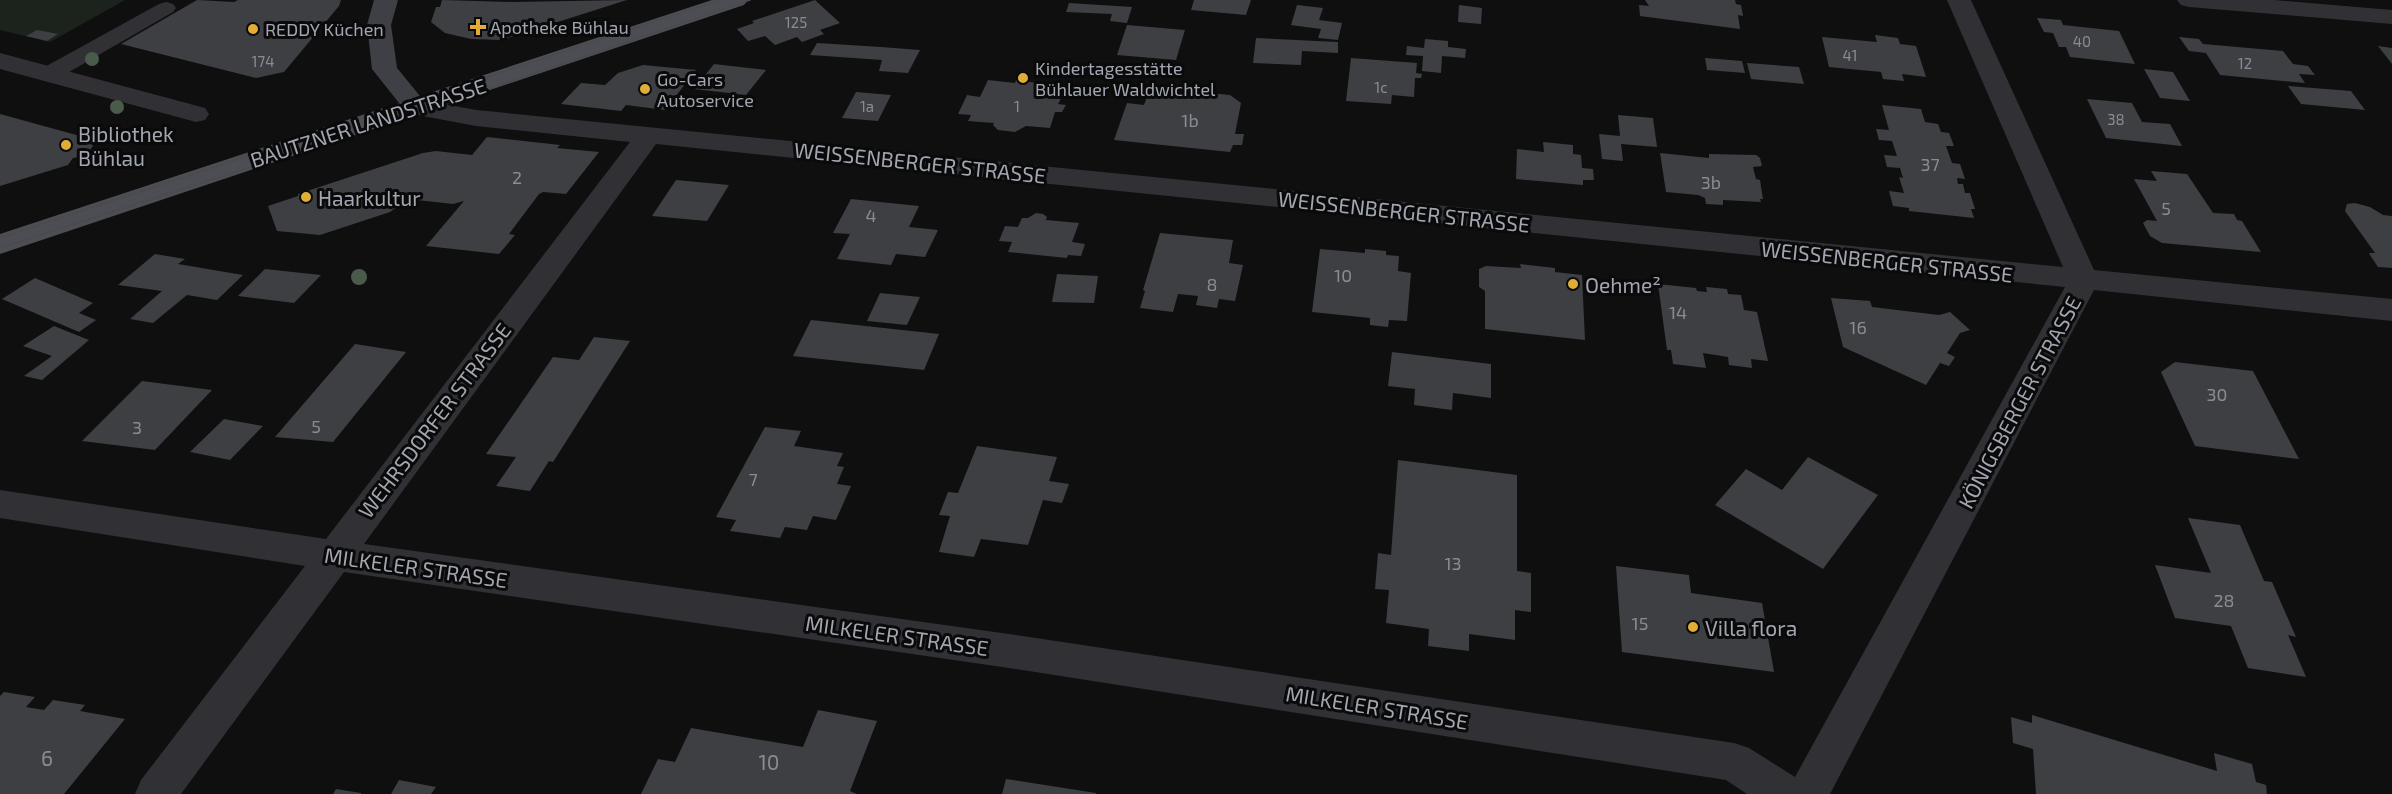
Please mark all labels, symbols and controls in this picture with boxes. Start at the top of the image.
house number: 125 [785,13,807,31]
place label: Apotheke Bühlau [490,16,629,38]
place label: REDDY Küchen [265,18,384,40]
marker: Apotheke Bühlau [471,20,485,34]
marker: REDDY Küchen [246,22,260,36]
house number: 40 [2073,32,2091,50]
house number: 41 [1842,46,1858,64]
house number: 174 [252,52,274,70]
house number: 12 [2238,54,2252,72]
place label: Kindertagesstätte Bühlauer Waldwichtel [1035,57,1216,100]
place label: Go-Cars Autoservice [657,68,754,111]
marker: Kindertagesstätte Bühlauer Waldwichtel [1016,71,1030,85]
street label: BAUTZNER LANDSTRASSE [247,72,489,172]
house number: 1c [1374,78,1388,96]
marker: Go-Cars Autoservice [638,82,652,96]
house number: 1a [860,97,874,115]
house number: 1 [1014,97,1020,115]
house number: 1b [1181,109,1199,131]
house number: 38 [2107,110,2125,128]
place label: Bibliothek Bühlau [78,121,174,170]
street label: WEISSENBERGER STRASSE [793,136,1047,188]
marker: Bibliothek Bühlau [59,138,73,152]
house number: 37 [1920,153,1940,175]
house number: 2 [512,166,522,188]
house number: 3b [1701,171,1721,193]
place label: Haarkultur [318,185,421,210]
street label: WEISSENBERGER STRASSE [1277,185,1531,237]
marker: Haarkultur [299,190,313,204]
house number: 5 [2161,197,2171,219]
house number: 4 [865,204,877,226]
street label: WEISSENBERGER STRASSE [1760,235,2014,287]
house number: 10 [1334,264,1352,286]
place label: Oehme² [1585,272,1661,297]
house number: 8 [1207,273,1217,295]
marker: Oehme² [1566,277,1580,291]
street label: KÖNIGSBERGER STRASSE [1952,292,2086,512]
house number: 14 [1669,301,1687,323]
house number: 16 [1849,316,1867,338]
street label: WEHRSDORFER STRASSE [353,318,515,522]
house number: 30 [2207,383,2227,405]
house number: 5 [311,415,321,437]
house number: 3 [132,416,142,438]
house number: 7 [748,468,758,490]
street label: MILKELER STRASSE [323,542,509,592]
house number: 13 [1444,552,1462,574]
house number: 28 [2213,589,2235,611]
street label: MILKELER STRASSE [804,610,990,660]
house number: 15 [1632,612,1648,634]
place label: Villa flora [1705,615,1797,640]
marker: Villa flora [1686,620,1700,634]
street label: MILKELER STRASSE [1284,680,1470,734]
house number: 6 [41,745,53,770]
house number: 10 [758,749,780,774]

